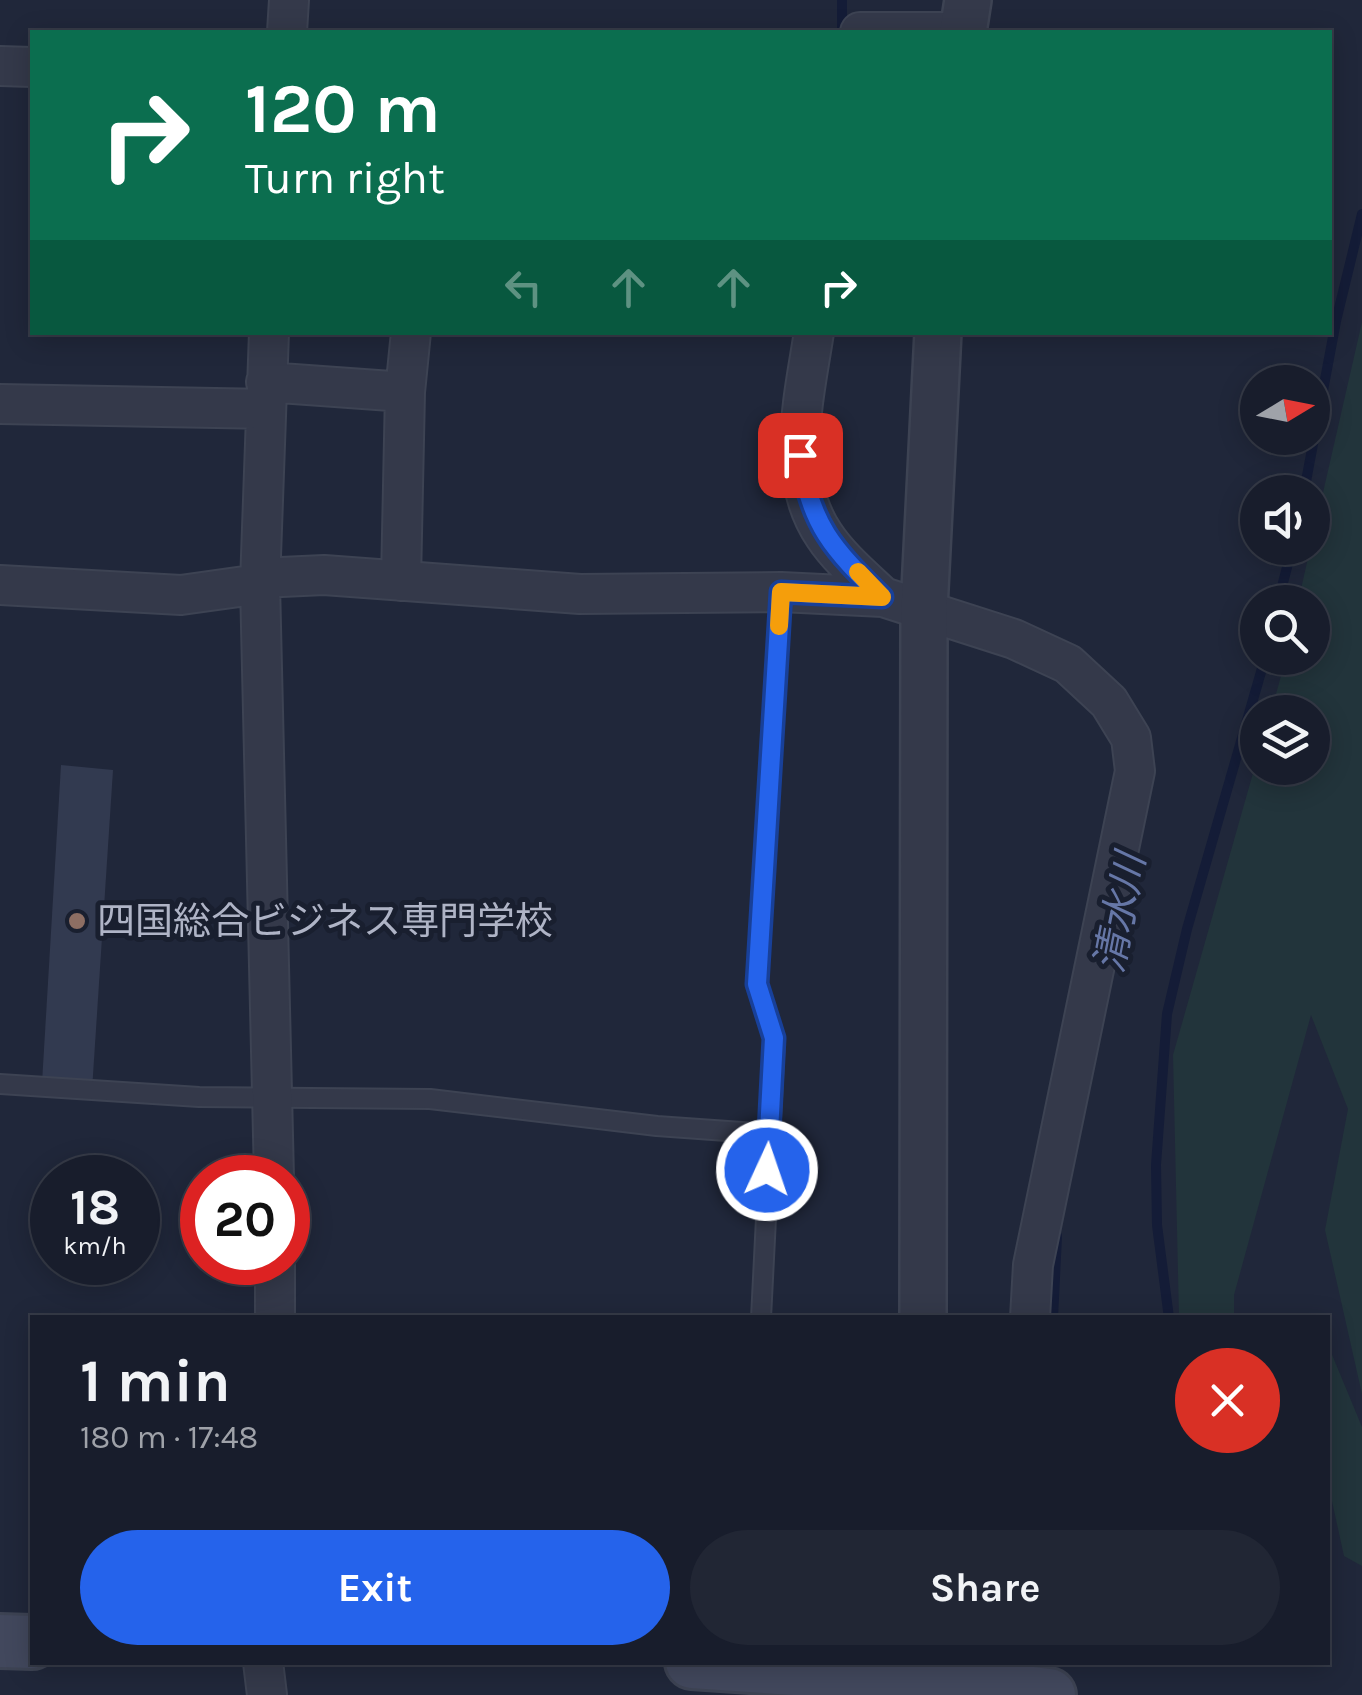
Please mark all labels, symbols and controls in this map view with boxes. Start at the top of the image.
text: 120 m [245,68,441,150]
icon: right [80,70,210,200]
text: Turn right [245,152,445,204]
icon: left [496,260,551,315]
icon: ahead [601,260,656,315]
icon: ahead [706,260,761,315]
icon: right [811,260,866,315]
north arrow [1240,365,1330,455]
map controls [1240,365,1330,785]
pin [758,413,843,498]
icon: arrive [773,428,828,483]
button: sound [1240,475,1330,565]
button: search [1240,585,1330,675]
button: layers [1240,695,1330,785]
water label: 清水川 [1085,846,1155,976]
place label: 四国総合ビジネス専門学校 [97,899,553,944]
marker: 四国総合ビジネス専門学校 [66,910,88,932]
position arrow [715,1118,819,1222]
speed limit sign: 20 [180,1155,310,1285]
text: 18 [70,1178,120,1237]
text: km/h [63,1231,127,1260]
text: 1 min [80,1346,231,1416]
button: close [1175,1348,1280,1453]
text: 180 m · 17:48 [80,1419,258,1456]
button: Exit [80,1530,670,1645]
button: Share [690,1530,1280,1645]

